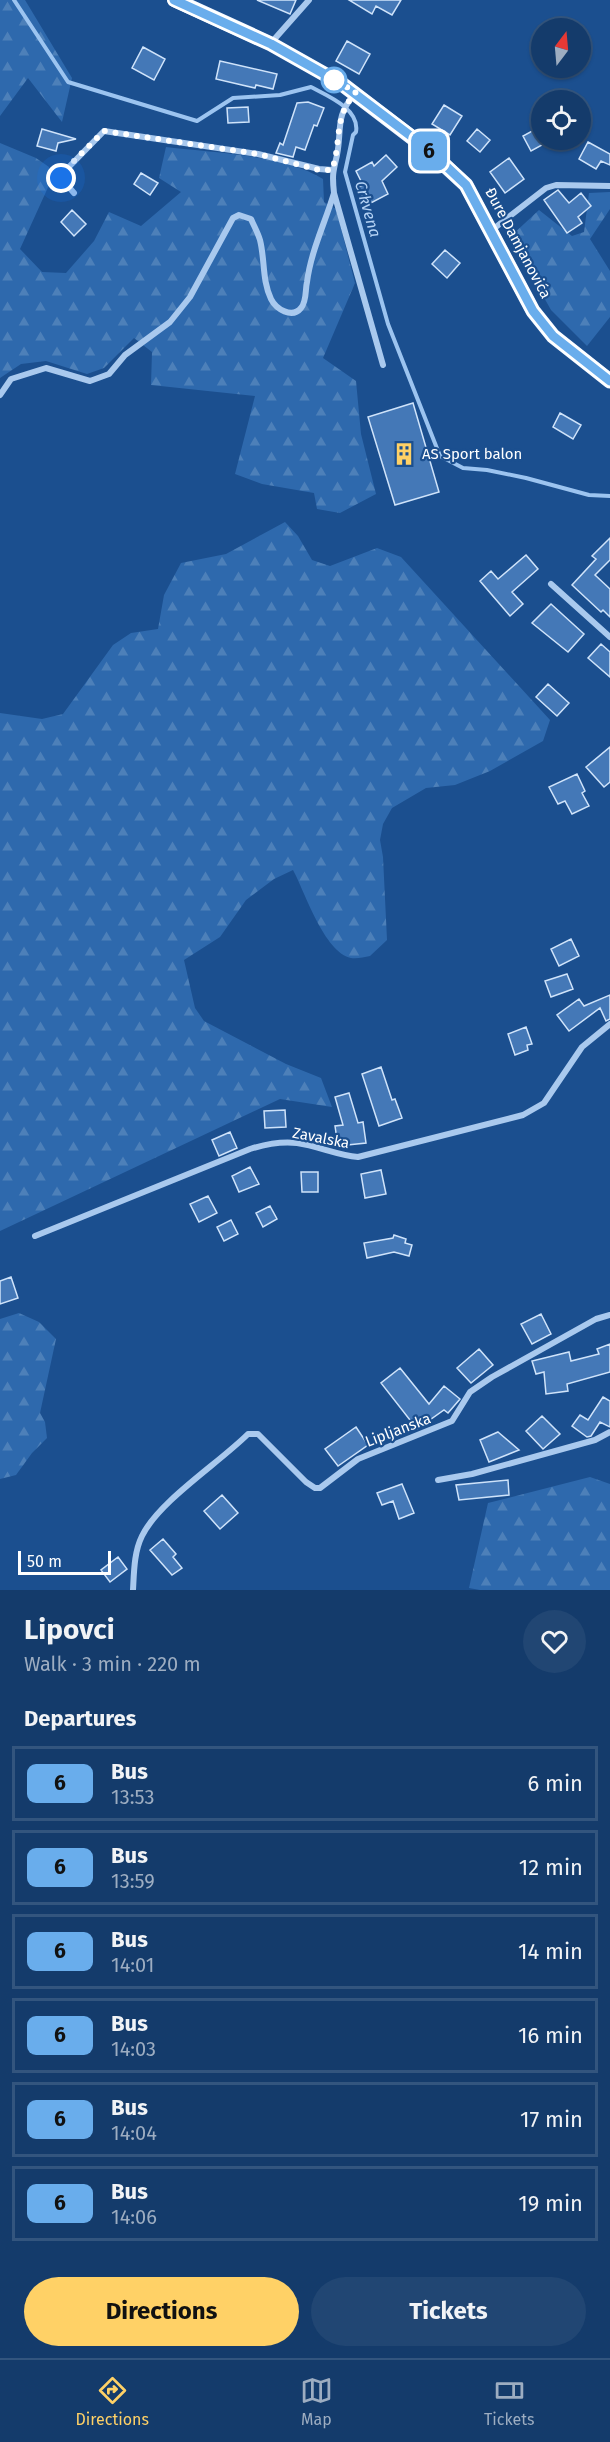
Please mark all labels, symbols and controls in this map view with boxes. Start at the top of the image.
north arrow [531,18,591,78]
map controls [531,18,591,150]
unlabelled marker [321,67,347,93]
button: locate [531,90,591,150]
line badge: 6 [410,132,448,170]
text: 6 [423,138,435,164]
your location [46,163,76,193]
water label: Crkvena [351,179,385,239]
street label: Đure Damjanovića [481,184,555,302]
building icon: AS Sport balon [391,441,417,467]
place label: AS Sport balon [422,445,522,463]
street label: Zavalska [291,1124,351,1152]
street label: Lipljanska [363,1409,433,1451]
scale bar [18,1548,111,1576]
text: 50 m [27,1552,62,1571]
button: heart [523,1610,586,1673]
text: Lipovci [24,1613,115,1646]
text: Walk · 3 min · 220 m [24,1652,201,1676]
text: Departures [24,1705,136,1732]
text: Bus [111,1758,148,1785]
text: 6 [54,1770,66,1796]
text: 6 min [527,1770,583,1797]
text: 13:53 [111,1785,154,1809]
text: Bus [111,1842,148,1869]
text: 6 [54,1854,66,1880]
text: 12 min [519,1854,583,1881]
text: 13:59 [111,1869,155,1893]
text: Bus [111,1926,148,1953]
text: 6 [54,1938,66,1964]
text: 14 min [518,1938,583,1965]
text: 14:01 [111,1953,154,1977]
text: Bus [111,2010,148,2037]
text: 6 [54,2022,66,2048]
text: 16 min [518,2022,583,2049]
text: 14:03 [111,2037,156,2061]
text: Bus [111,2094,148,2121]
text: 6 [54,2106,66,2132]
text: 17 min [520,2106,583,2133]
text: 14:04 [111,2121,157,2145]
text: Bus [111,2178,148,2205]
text: 6 [54,2190,66,2216]
text: 19 min [518,2190,583,2217]
text: 14:06 [111,2205,157,2229]
button: Directions [24,2277,299,2346]
button: Tickets [311,2277,586,2346]
tab: Directions [76,2374,149,2429]
tab: Map [300,2374,333,2429]
tab: Tickets [484,2374,534,2429]

